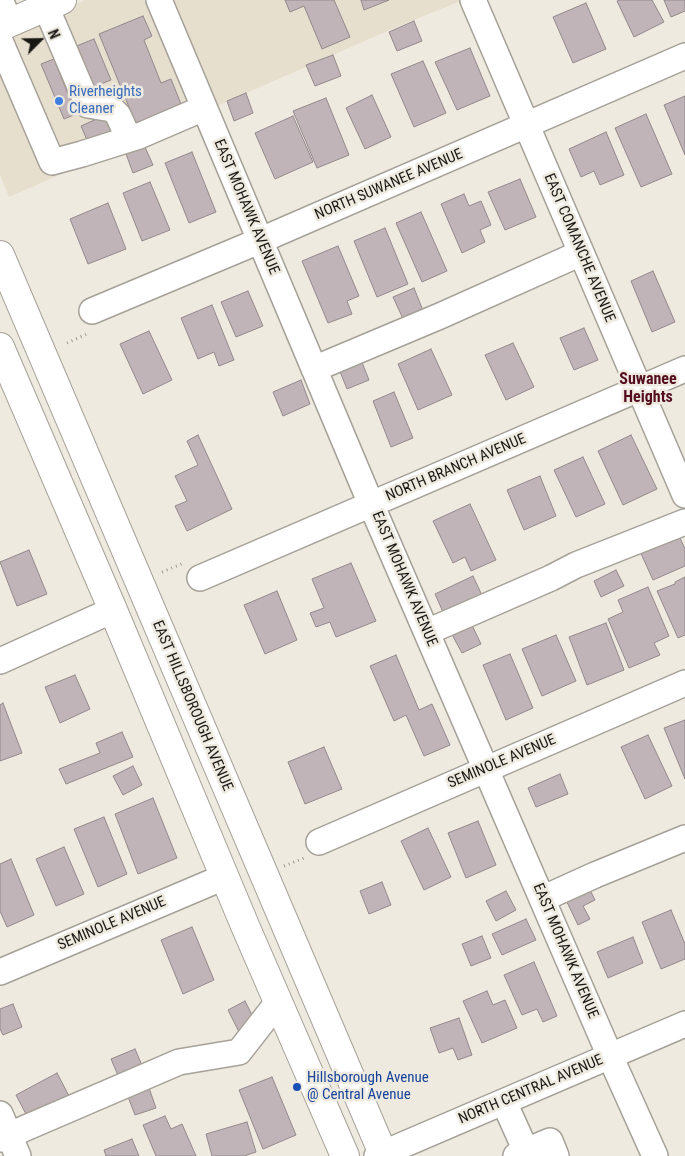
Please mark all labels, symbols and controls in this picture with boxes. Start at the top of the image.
north arrow [15,15,65,65]
text: N [45,27,63,41]
place label: Riverheights Cleaner [69,83,142,118]
marker: Riverheights Cleaner [53,95,65,107]
street label: EAST MOHAWK AVENUE [209,137,283,277]
street label: NORTH SUWANEE AVENUE [312,146,466,224]
street label: EAST COMANCHE AVENUE [539,171,619,325]
district label: Suwanee Heights [619,370,677,408]
street label: NORTH BRANCH AVENUE [383,430,529,506]
street label: EAST MOHAWK AVENUE [367,509,441,649]
street label: EAST HILLSBOROUGH AVENUE [148,618,236,794]
street label: SEMINOLE AVENUE [445,731,559,793]
street label: EAST MOHAWK AVENUE [528,881,602,1021]
street label: SEMINOLE AVENUE [55,893,169,955]
street label: NORTH CENTRAL AVENUE [456,1051,606,1129]
place label: Hillsborough Avenue @ Central Avenue [307,1069,429,1104]
marker: Hillsborough Avenue @ Central Avenue [291,1081,303,1093]

